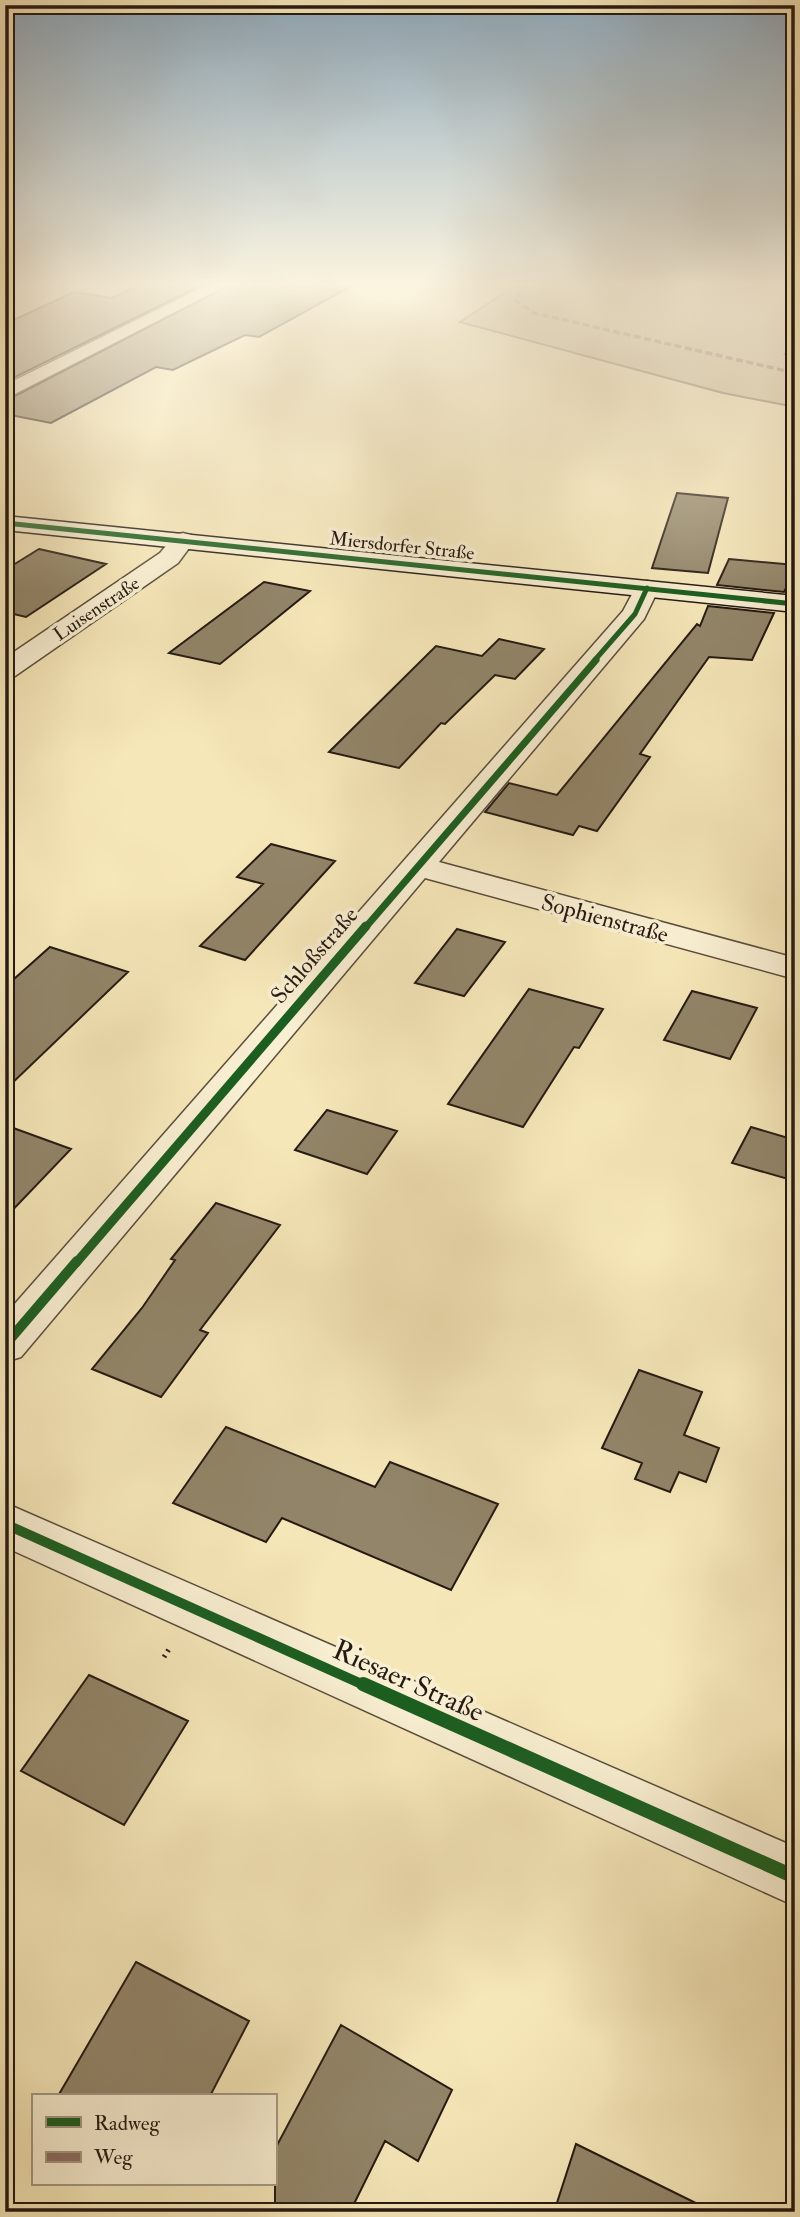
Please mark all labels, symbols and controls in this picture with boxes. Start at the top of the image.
street label: Miersdorfer Straße [328,526,475,566]
street label: Luisenstraße [49,571,144,646]
street label: Sophienstraße [538,888,672,950]
street label: Schloßstraße [264,901,365,1010]
street label: Riesaer Straße [327,1633,490,1730]
legend [32,2094,276,2186]
text: Radweg [94,2110,160,2137]
text: Weg [93,2144,133,2171]

